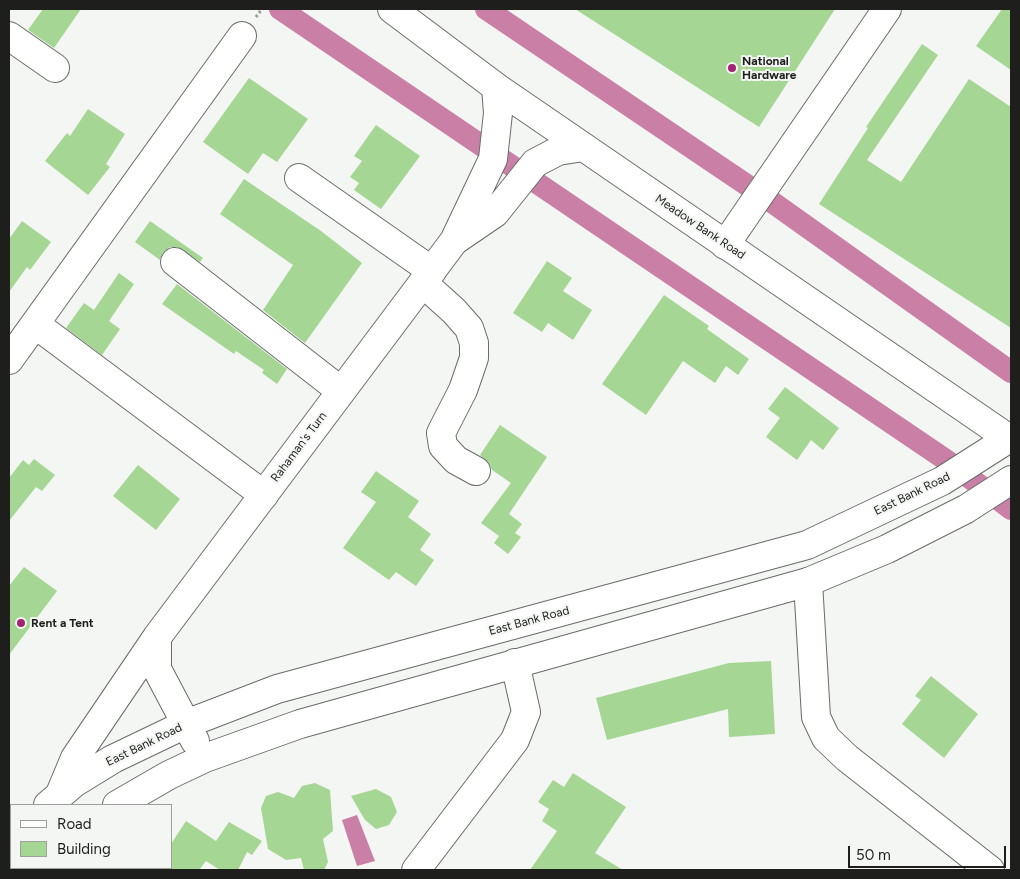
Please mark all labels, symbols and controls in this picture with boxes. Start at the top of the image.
place label: National Hardware [742,54,797,82]
marker: National Hardware [726,62,738,74]
street label: Meadow Bank Road [652,192,748,262]
street label: Rahaman's Turn [268,409,330,485]
street label: East Bank Road [872,469,952,519]
street label: East Bank Road [487,603,571,639]
place label: Rent a Tent [31,616,94,630]
marker: Rent a Tent [15,617,27,629]
street label: East Bank Road [104,720,184,770]
legend [10,804,172,869]
text: Road [57,815,92,833]
scale bar [850,836,1008,868]
text: Building [57,840,111,858]
text: 50 m [856,846,891,864]

